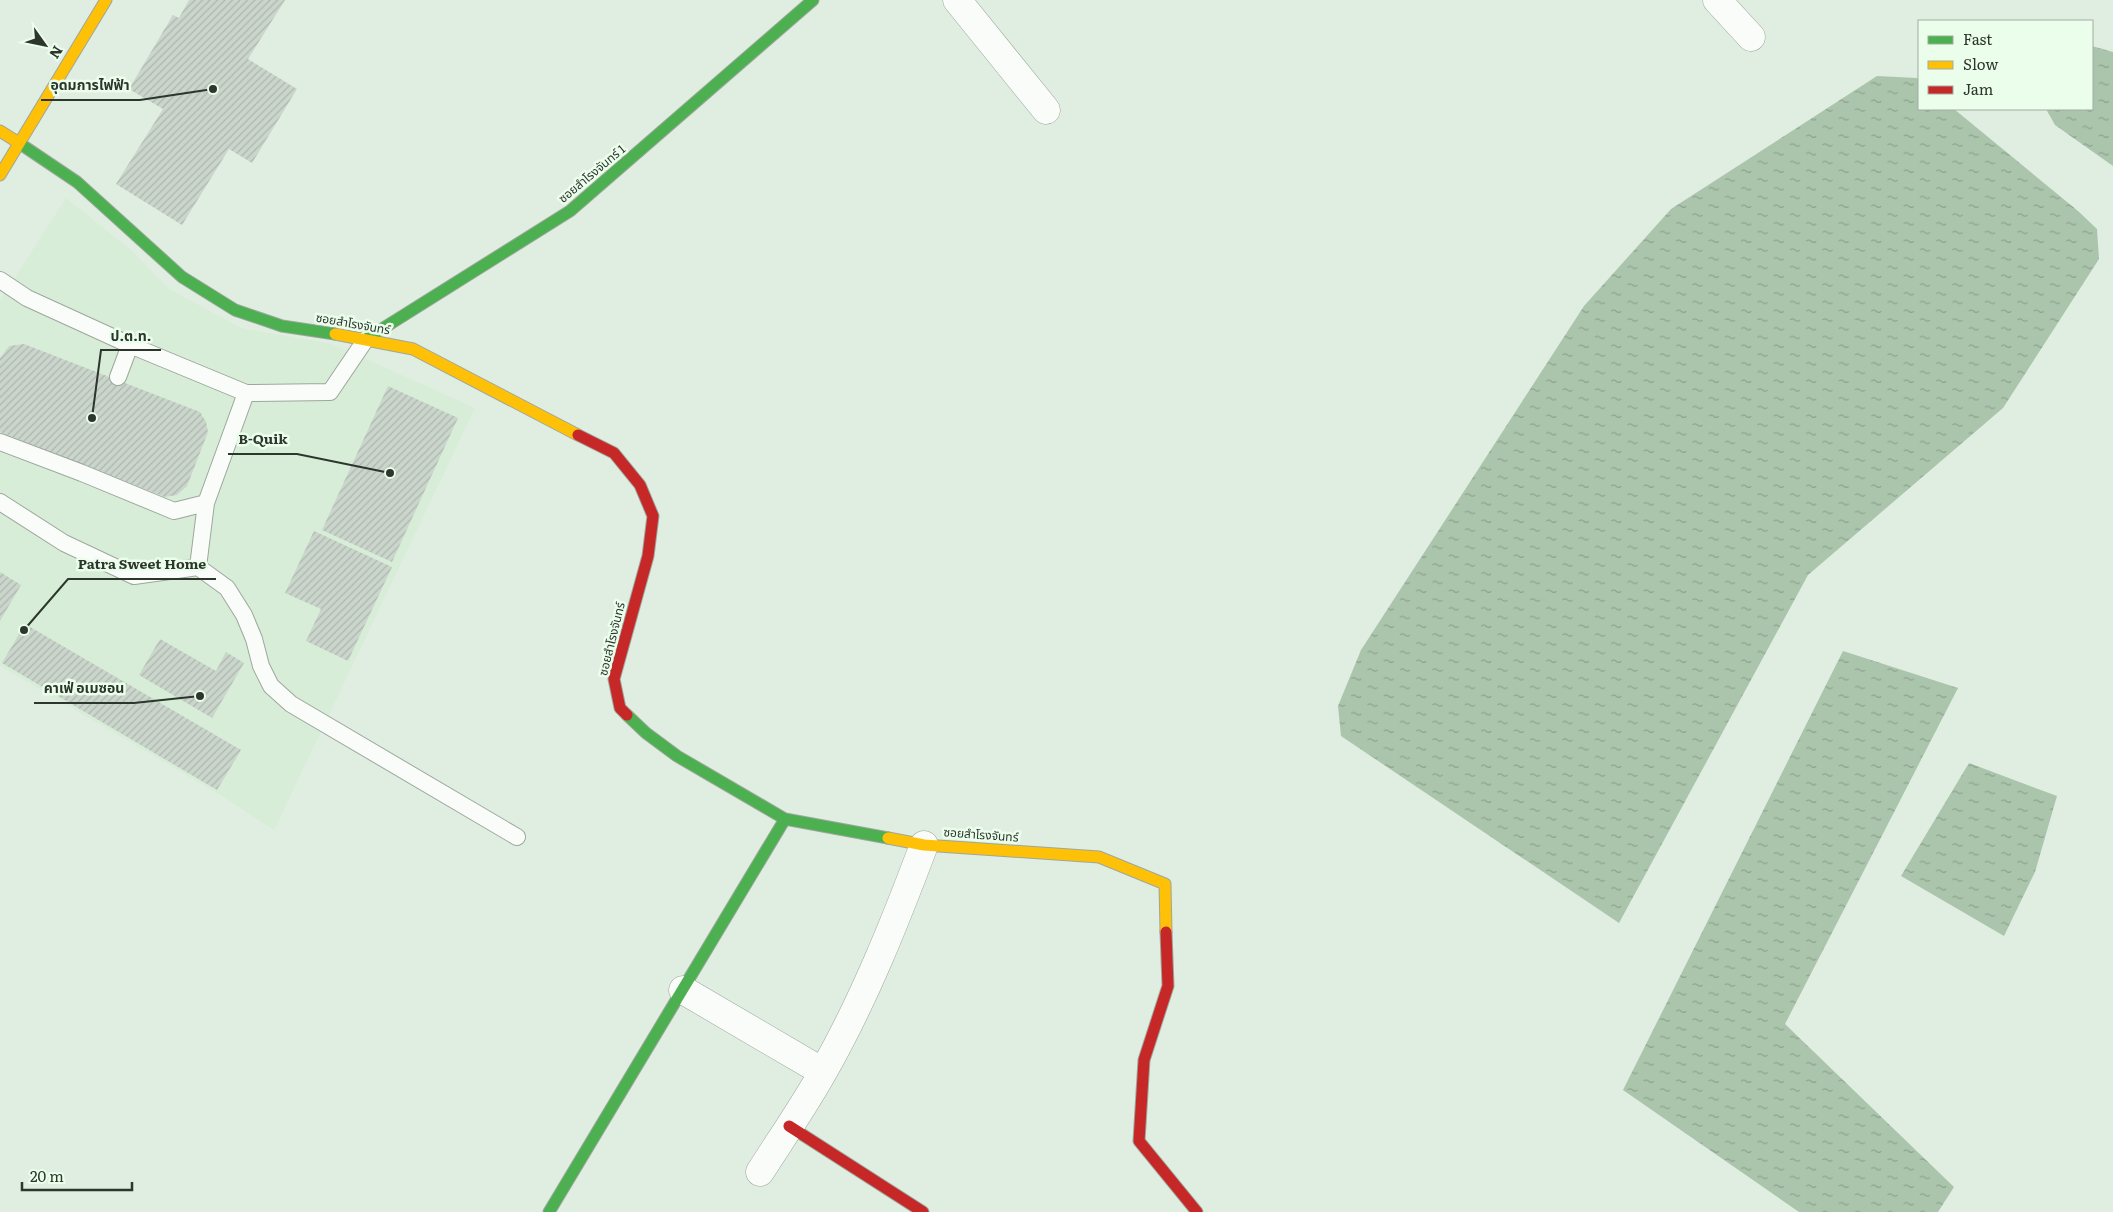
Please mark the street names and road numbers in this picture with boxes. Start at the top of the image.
street label: ซอยสำโรงจันทร์ 1 [554,140,629,207]
street label: ซอยสำโรงจันทร์ [315,308,392,339]
street label: ซอยสำโรงจันทร์ [593,600,629,677]
street label: ซอยสำโรงจันทร์ [943,822,1020,846]

